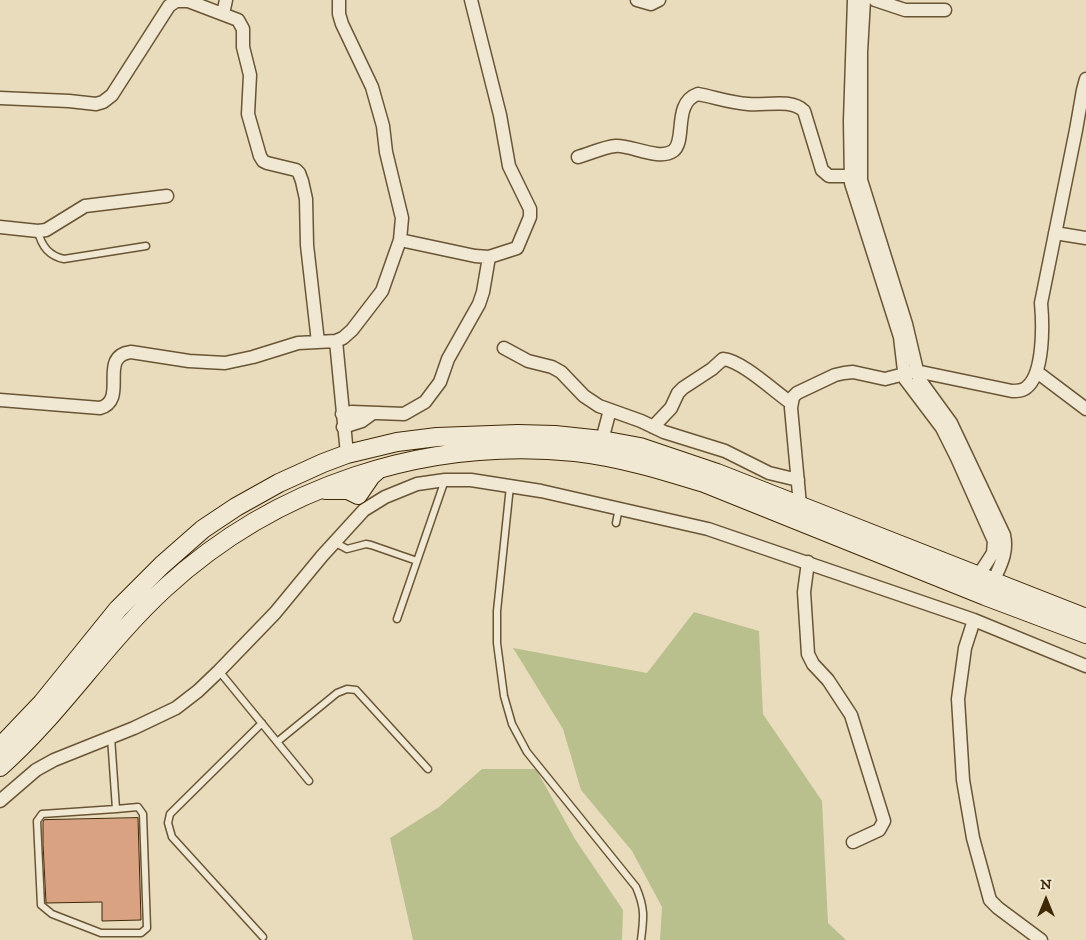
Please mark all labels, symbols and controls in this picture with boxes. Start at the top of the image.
north arrow [1021,875,1071,925]
text: N [1040,876,1052,894]

